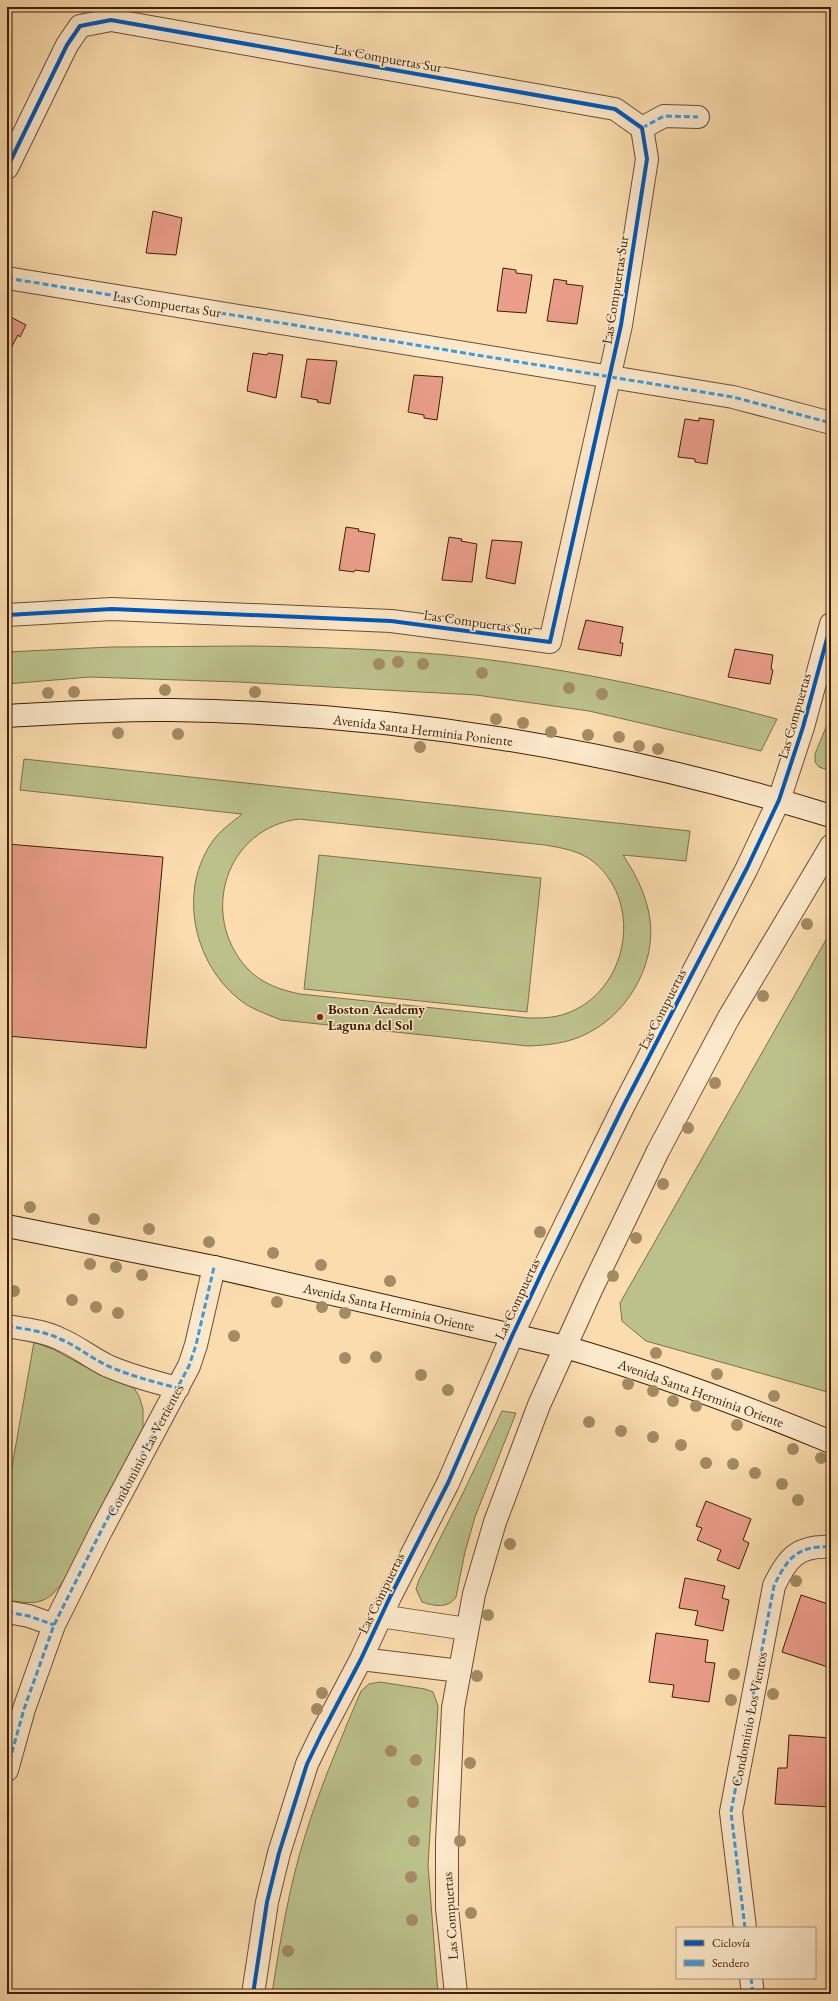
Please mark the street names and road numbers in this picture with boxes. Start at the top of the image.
street label: Las Compuertas Sur [333,40,444,76]
street label: Las Compuertas Sur [598,234,633,345]
street label: Las Compuertas Sur [112,287,223,322]
street label: Las Compuertas Sur [423,605,534,639]
street label: Las Compuertas [773,671,815,761]
street label: Avenida Santa Herminia Poniente [331,710,514,750]
street label: Las Compuertas [634,965,690,1052]
street label: Las Compuertas [490,1255,544,1343]
street label: Avenida Santa Herminia Oriente [301,1278,477,1336]
street label: Avenida Santa Herminia Oriente [615,1354,787,1432]
street label: Condominio Las Vertientes [102,1380,188,1519]
street label: Las Compuertas [354,1549,409,1637]
street label: Condominio Los Vientos [727,1650,771,1788]
street label: Las Compuertas [438,1871,462,1961]

